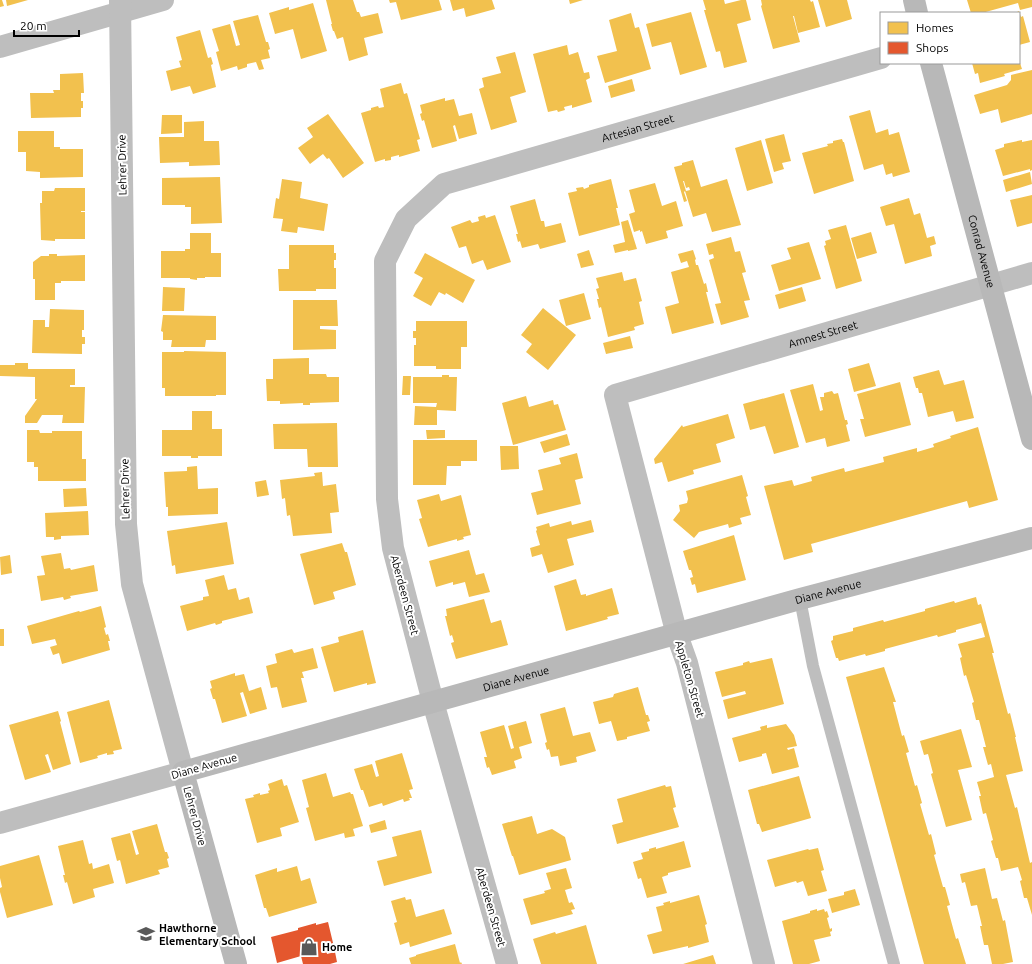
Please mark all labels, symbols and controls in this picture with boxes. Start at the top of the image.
scale bar [14,12,79,38]
legend [880,12,1020,64]
text: 20 m [20,19,47,32]
text: Homes [916,21,954,34]
text: Shops [916,41,948,54]
street label: Artesian Street [600,112,676,144]
street label: Lehrer Drive [115,134,129,196]
street label: Conrad Avenue [966,213,997,289]
street label: Amnest Street [787,318,860,350]
street label: Lehrer Drive [118,458,132,520]
street label: Aberdeen Street [389,554,422,637]
street label: Diane Avenue [794,577,863,606]
street label: Appleton Street [673,639,707,719]
street label: Diane Avenue [482,664,550,694]
street label: Diane Avenue [170,751,238,781]
street label: Lehrer Drive [181,785,209,847]
street label: Aberdeen Street [474,866,508,949]
place label: Hawthorne Elementary School [159,922,257,947]
school or university icon: Hawthorne Elementary School [136,924,156,944]
shop icon: Home [299,937,319,957]
place label: Home [322,941,352,953]

